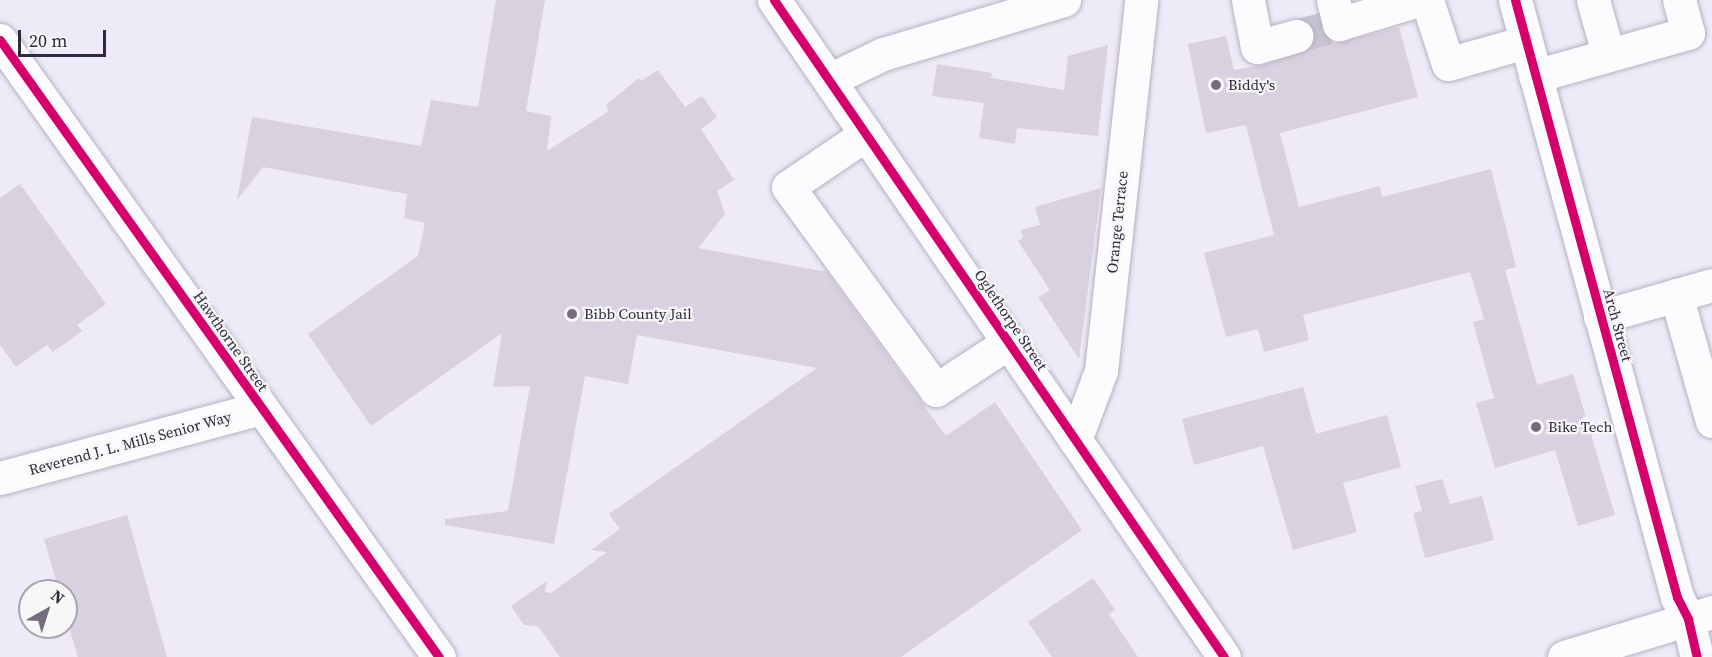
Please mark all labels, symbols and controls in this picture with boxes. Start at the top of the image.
scale bar [21,18,110,56]
text: 20 m [29,28,67,53]
place label: Biddy's [1228,76,1275,94]
marker: Biddy's [1209,78,1223,92]
street label: Orange Terrace [1103,170,1131,274]
street label: Oglethorpe Street [971,266,1051,374]
street label: Arch Street [1600,287,1636,363]
street label: Hawthorne Street [190,288,272,394]
place label: Bibb County Jail [584,305,692,323]
marker: Bibb County Jail [565,307,579,321]
street label: Reverend J. L. Mills Senior Way [27,407,233,479]
place label: Bike Tech [1548,418,1613,436]
marker: Bike Tech [1529,420,1543,434]
north arrow [18,579,78,639]
text: N [47,584,70,609]

